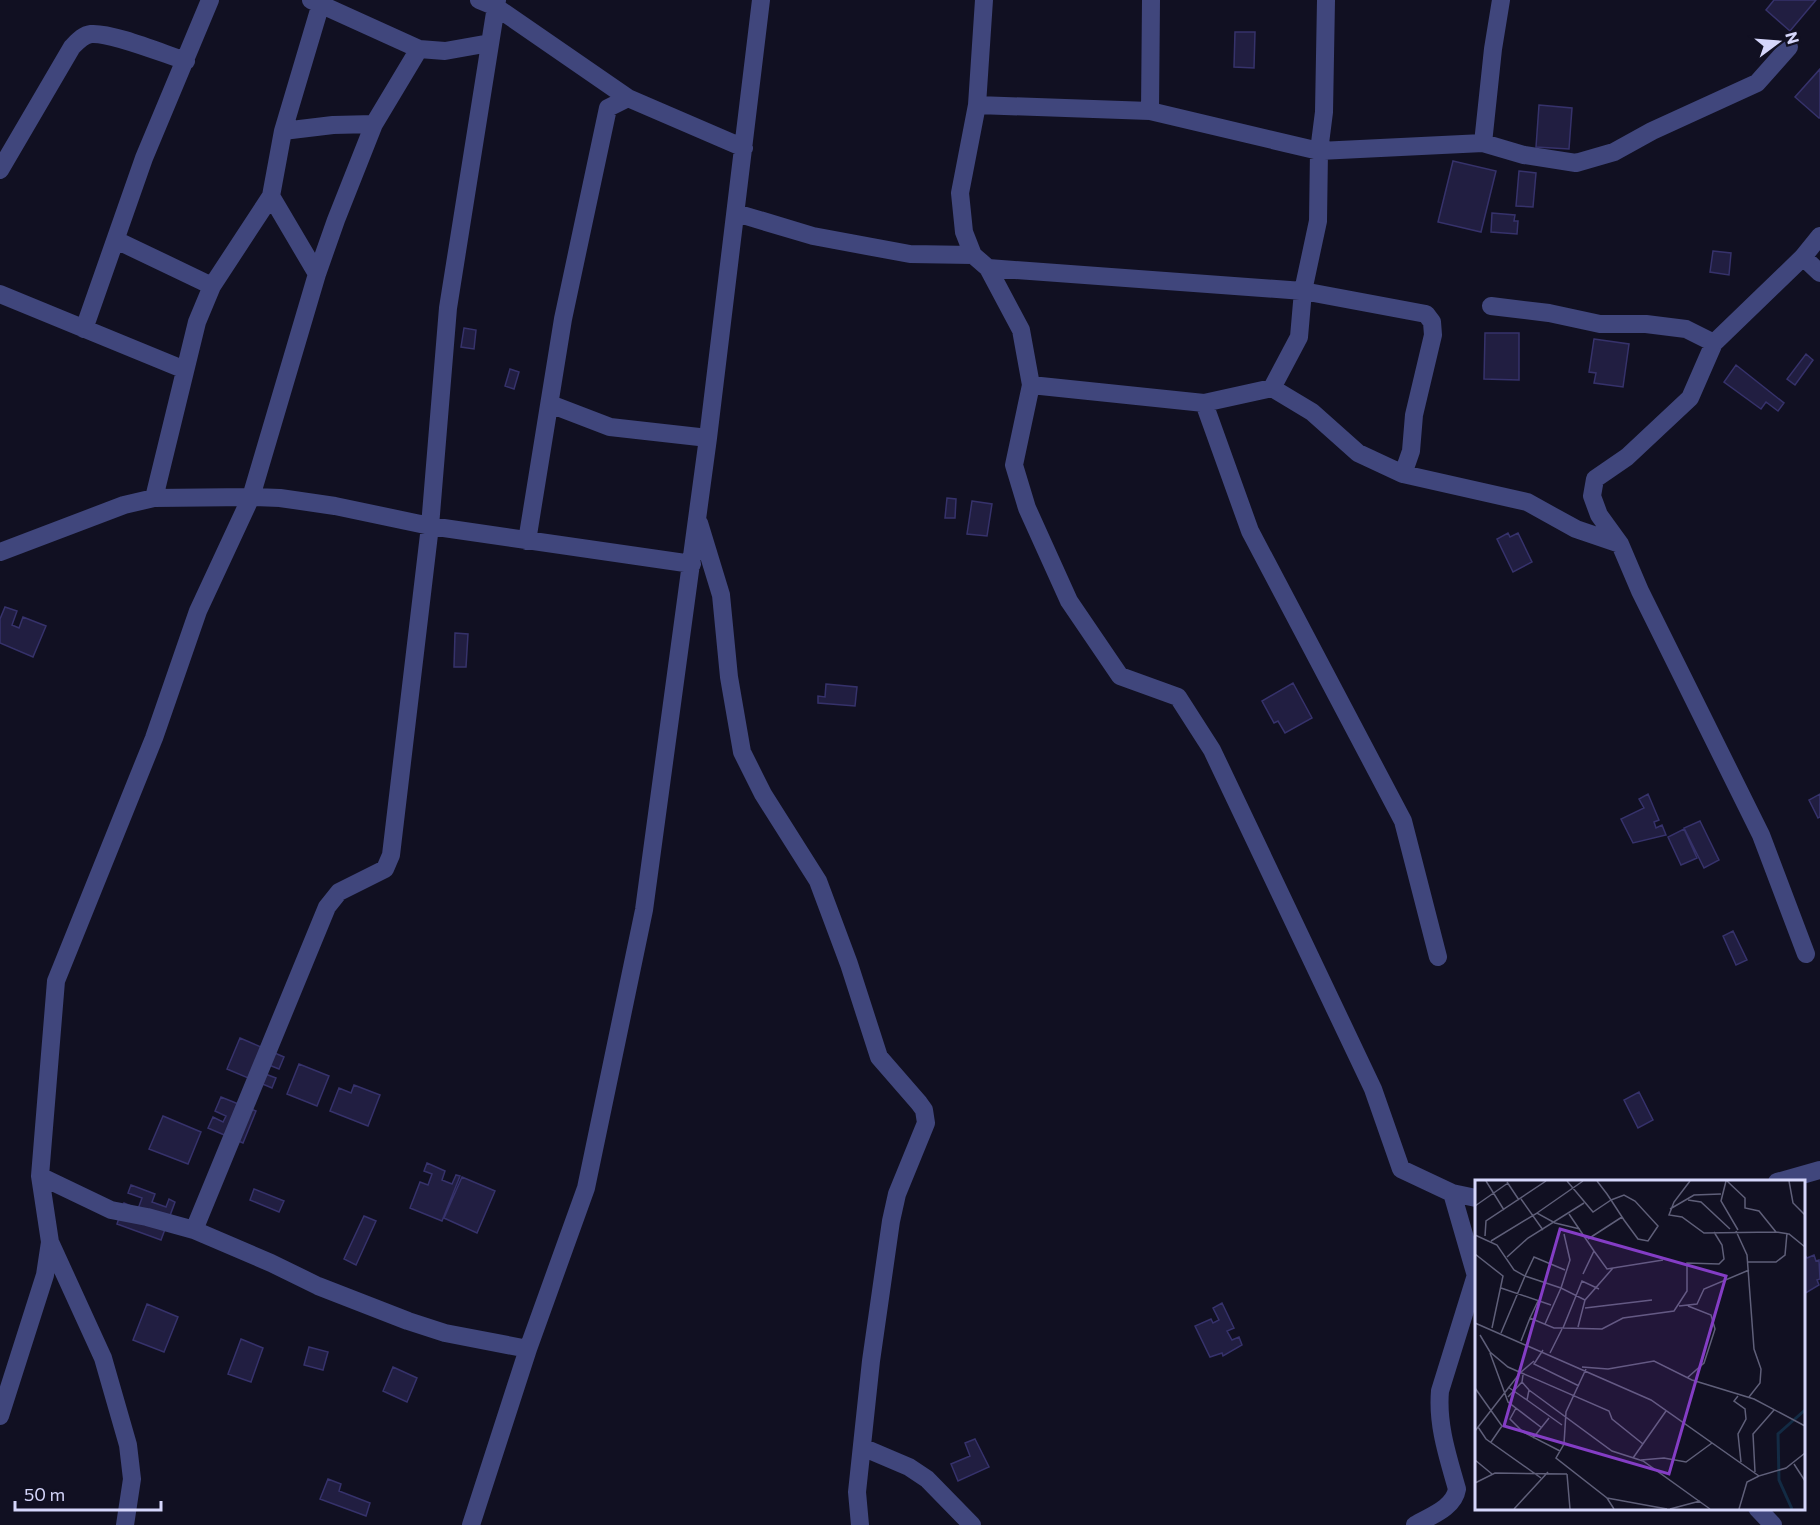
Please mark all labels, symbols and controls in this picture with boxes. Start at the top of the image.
north arrow [1748,12,1808,72]
text: N [1782,29,1804,46]
inset map [1475,1180,1805,1510]
scale bar [15,1474,160,1512]
text: 50 m [24,1483,65,1505]

